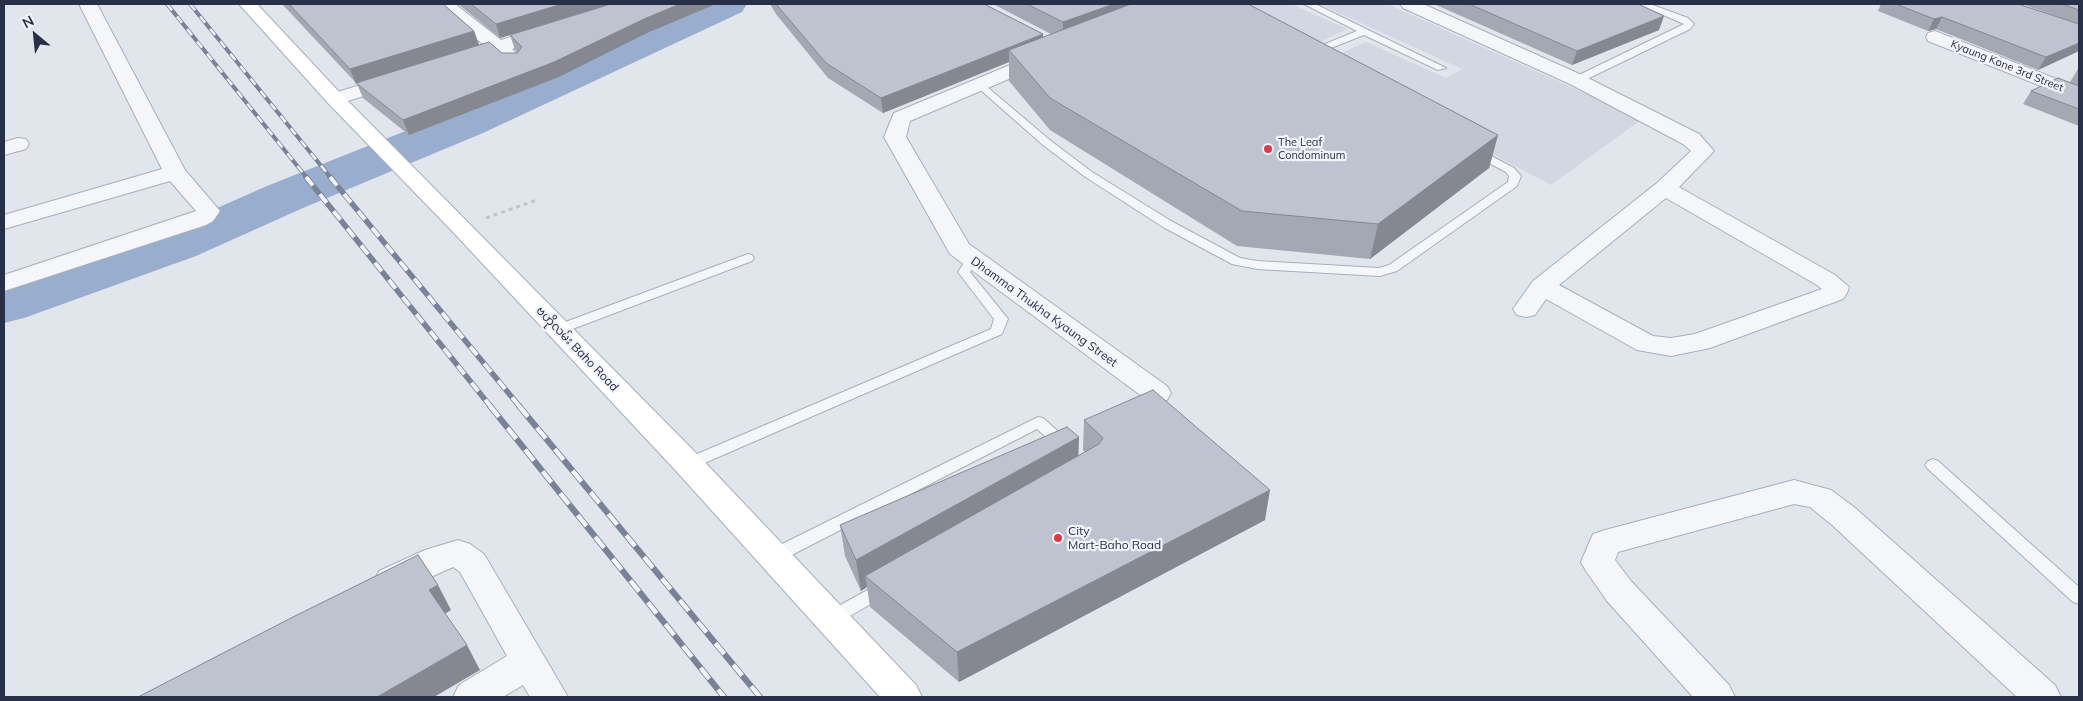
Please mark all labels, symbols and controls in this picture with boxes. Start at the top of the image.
north arrow [10,10,60,60]
text: N [19,11,37,32]
street label: Kyaung Kone 3rd Street [1949,37,2065,95]
place label: The Leaf Condominum [1278,136,1345,162]
marker: The Leaf Condominum [1262,143,1274,155]
street label: Dhamma Thukha Kyaung Street [968,254,1120,370]
street label: ဗဟိုလမ်း Baho Road [533,304,621,394]
place label: City Mart-Baho Road [1068,524,1161,552]
marker: City Mart-Baho Road [1052,532,1064,544]

